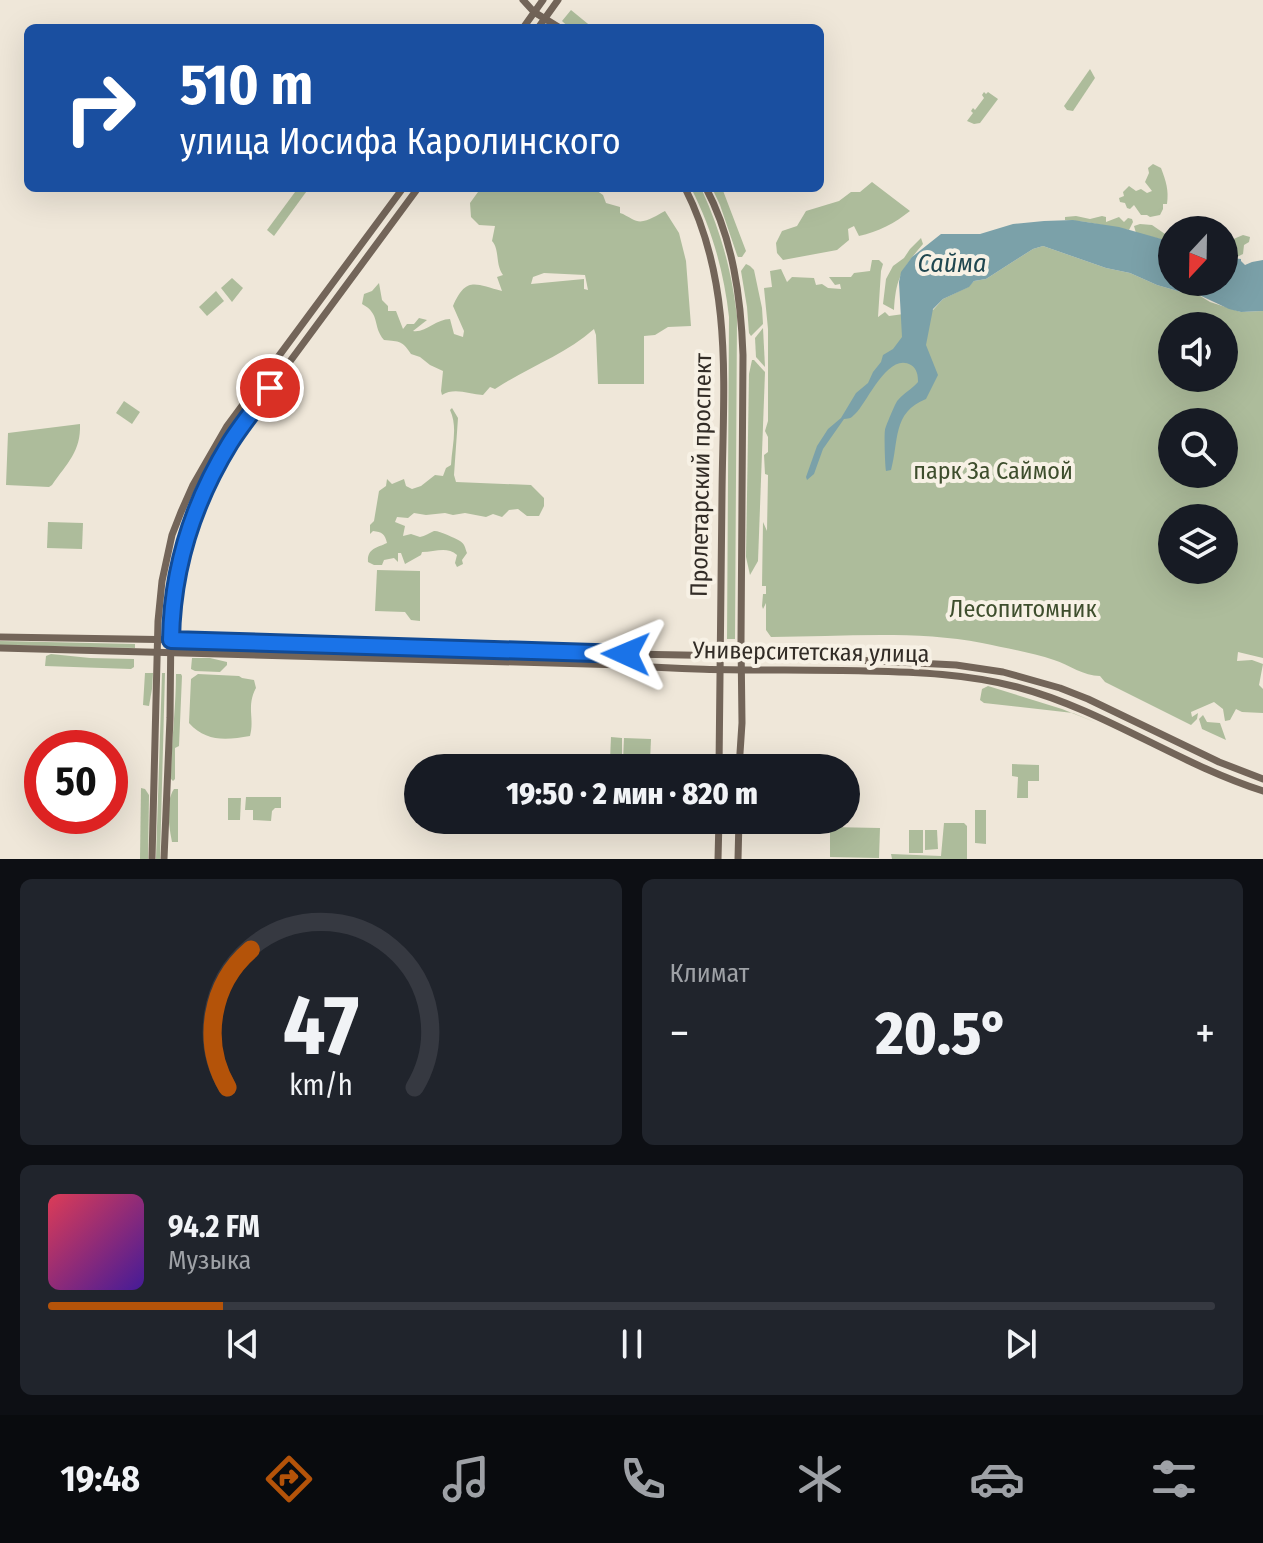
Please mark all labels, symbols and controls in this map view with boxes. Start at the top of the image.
text: 510 m [180,52,313,119]
icon: right [48,56,152,160]
text: улица Иосифа Каролинского [180,120,621,164]
north arrow [1158,216,1238,296]
map controls [1158,216,1238,584]
water label: Сайма [918,248,986,279]
button: sound [1158,312,1238,392]
street label: Пролетарский проспект [685,353,717,597]
pin [236,354,304,422]
icon: arrive [248,366,292,410]
button: search [1158,408,1238,488]
park label: парк За Саймой [913,457,1073,485]
button: layers [1158,504,1238,584]
park label: Лесопитомник [949,595,1097,623]
position arrow [584,612,668,696]
street label: Университетская улица [691,636,930,668]
speed limit sign: 50 [24,730,128,834]
text: 19:50 · 2 мин · 820 m [506,776,758,812]
text: Климат [670,958,749,989]
text: 47 [283,976,359,1076]
text: 20.5° [875,998,1009,1070]
text: − [670,1007,689,1060]
text: + [1195,1007,1215,1060]
text: km/h [289,1068,353,1103]
text: 94.2 FM [168,1209,260,1245]
text: Музыка [168,1245,251,1276]
icon: previous [221,1322,265,1366]
icon: pause [610,1322,654,1366]
icon: next [999,1322,1043,1366]
icon: directions [261,1451,317,1507]
icon: music [438,1451,494,1507]
icon: phone [615,1451,671,1507]
icon: climate [792,1451,848,1507]
icon: car [969,1451,1025,1507]
icon: filters [1146,1451,1202,1507]
text: 19:48 [61,1457,140,1501]

